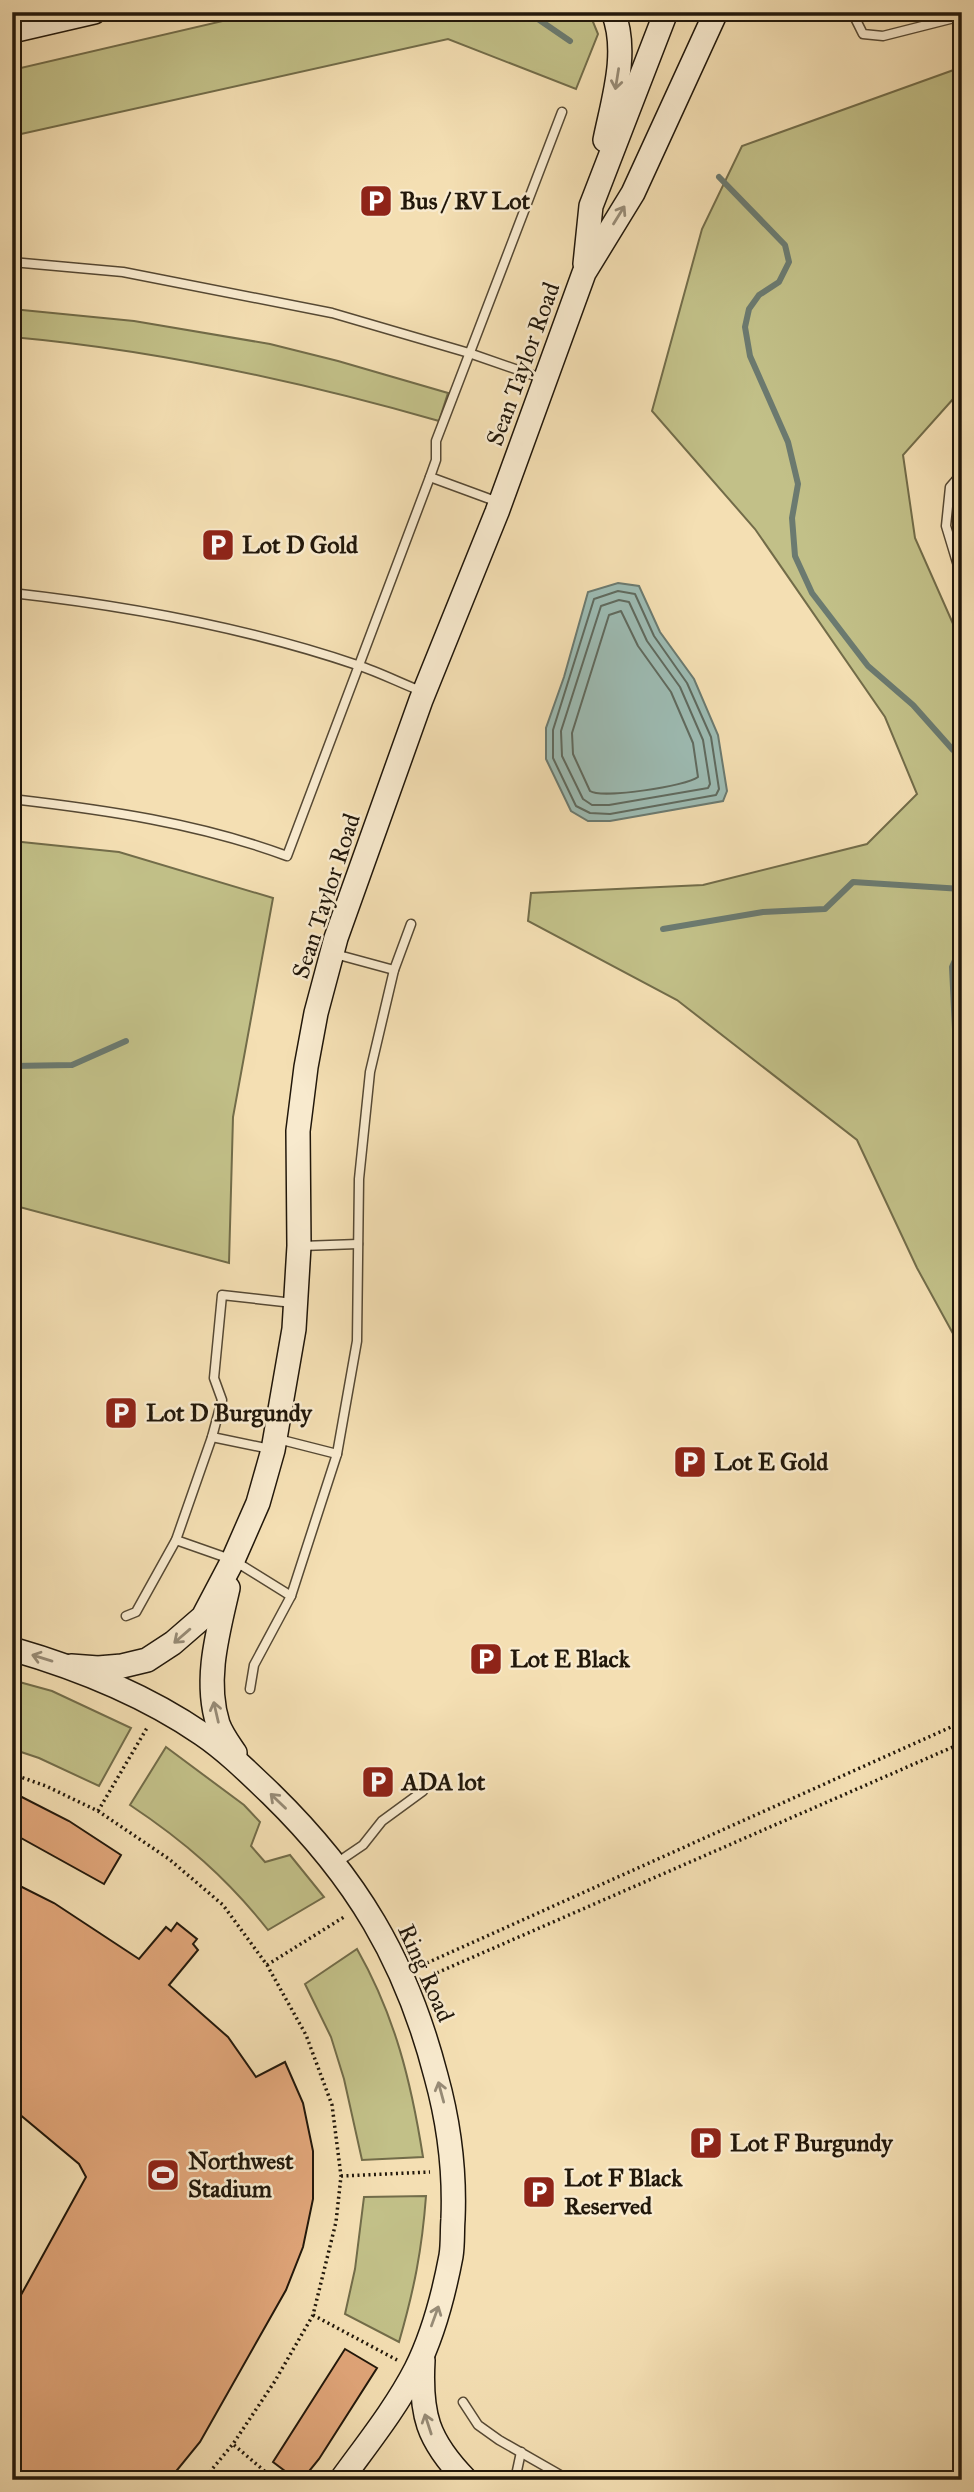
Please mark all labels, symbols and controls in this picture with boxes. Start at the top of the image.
one-way arrow [610,67,623,90]
parking icon: Bus / RV Lot [357,182,395,220]
place label: Bus / RV Lot [400,186,531,216]
one-way arrow [613,205,627,225]
street label: Sean Taylor Road [479,278,567,450]
parking icon: Lot D Gold [199,526,237,564]
place label: Lot D Gold [242,530,359,560]
street label: Sean Taylor Road [285,810,367,982]
parking icon: Lot D Burgundy [102,1394,140,1432]
place label: Lot D Burgundy [146,1398,314,1428]
parking icon: Lot E Gold [671,1443,709,1481]
place label: Lot E Gold [714,1447,829,1477]
one-way arrow [173,1628,191,1644]
parking icon: Lot E Black [467,1640,505,1678]
place label: Lot E Black [510,1644,631,1674]
one-way arrow [31,1650,53,1663]
one-way arrow [208,1701,222,1724]
parking icon: ADA lot [359,1763,397,1801]
place label: ADA lot [400,1767,486,1797]
one-way arrow [269,1792,286,1809]
street label: Ring Road [391,1919,461,2027]
one-way arrow [433,2081,446,2103]
parking icon: Lot F Burgundy [687,2124,725,2162]
place label: Lot F Burgundy [730,2128,894,2158]
place label: Northwest Stadium [188,2146,294,2204]
sports icon: Northwest Stadium [144,2156,182,2194]
place label: Lot F Black Reserved [564,2163,683,2221]
parking icon: Lot F Black Reserved [520,2173,558,2211]
one-way arrow [430,2306,442,2328]
one-way arrow [421,2413,434,2435]

